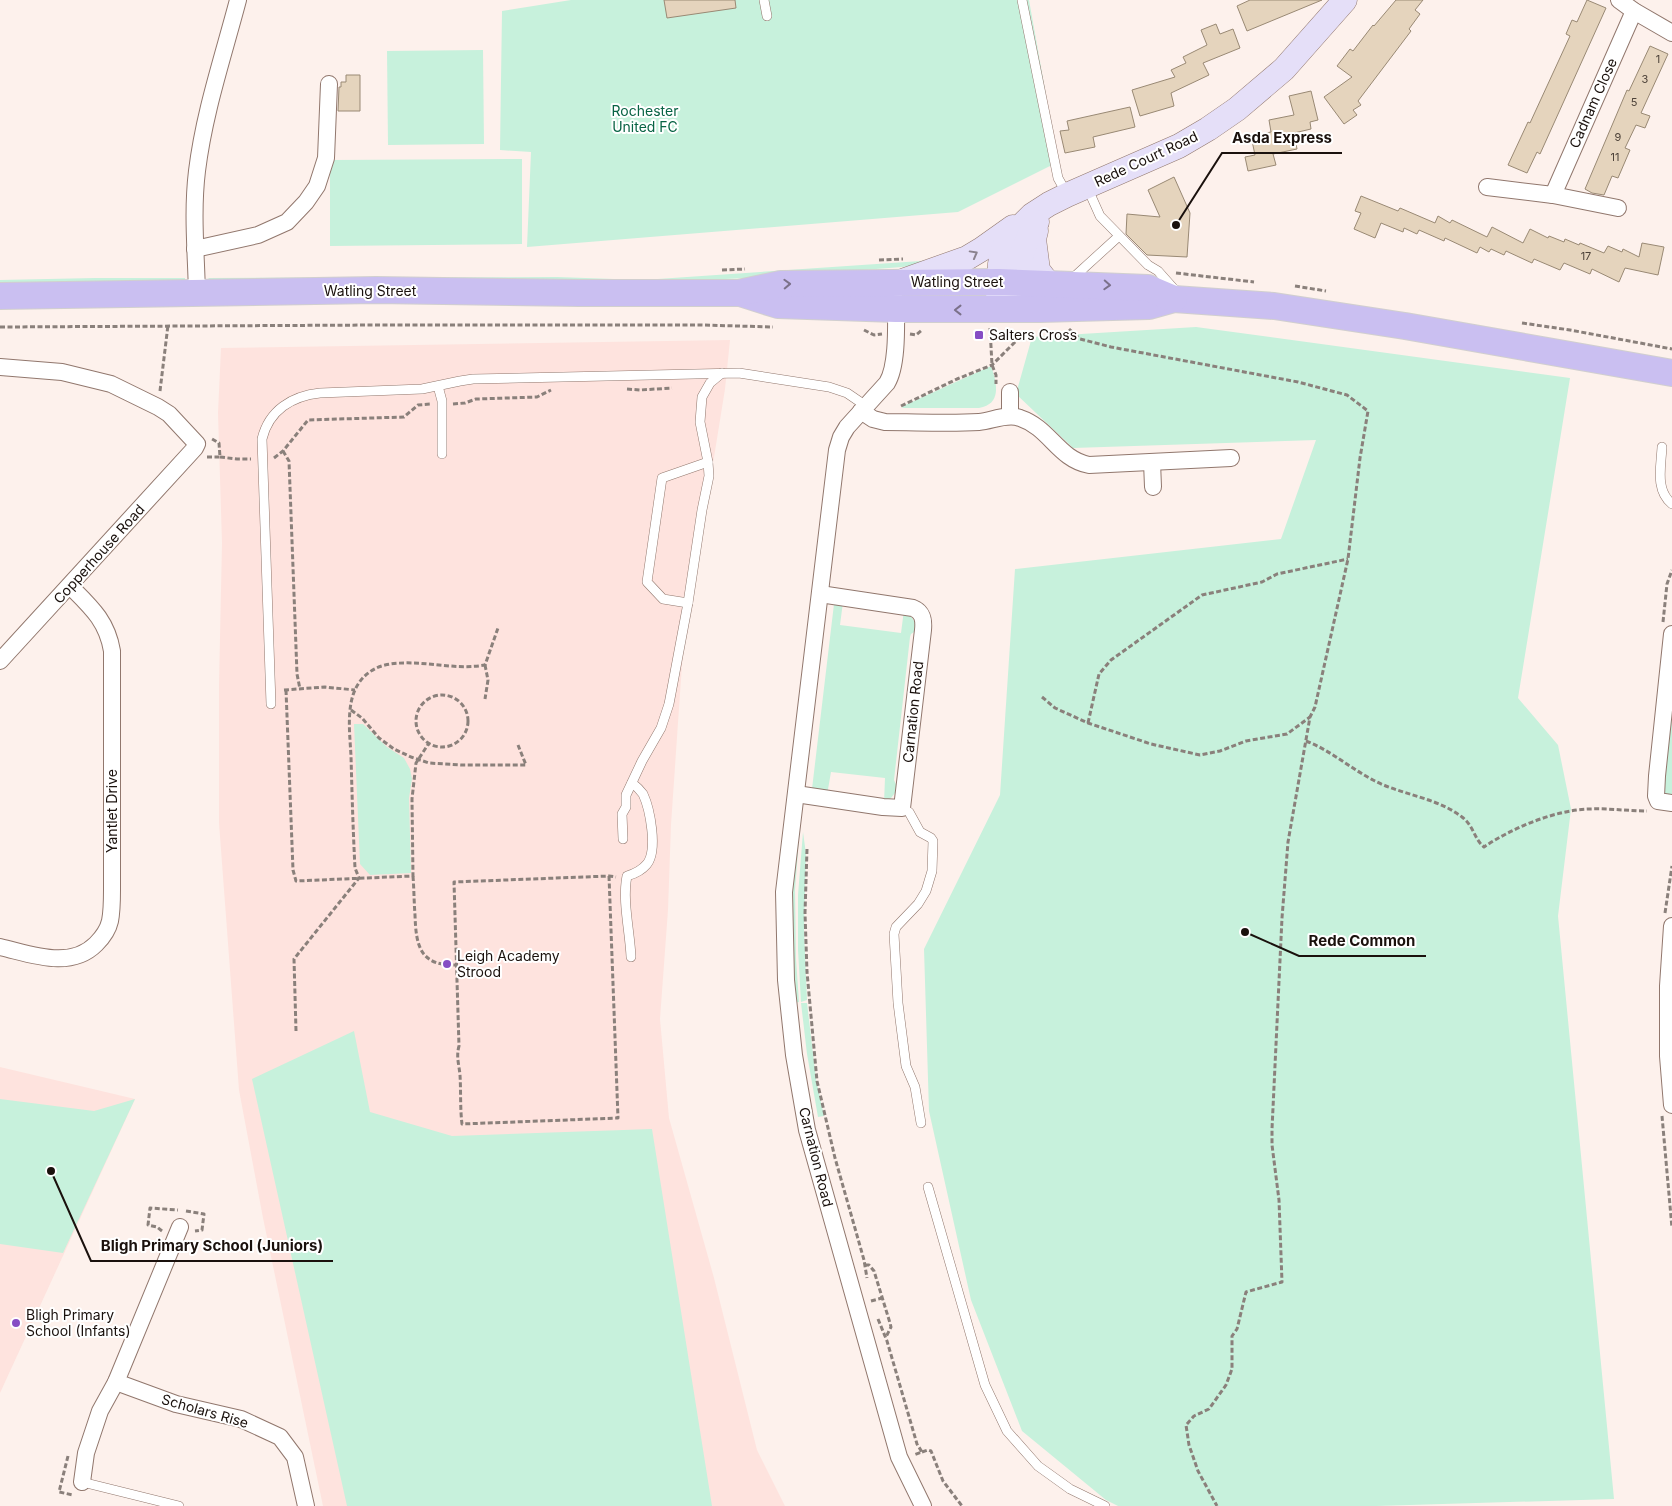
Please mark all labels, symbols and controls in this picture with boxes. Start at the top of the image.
house number: 1 [1656,52,1660,66]
street label: Cadnam Close [1565,55,1620,150]
house number: 3 [1642,72,1649,86]
house number: 5 [1631,95,1638,109]
park label: Rochester United FC [612,102,678,135]
callout: Asda Express [1222,123,1342,153]
street label: Rede Court Road [1091,127,1200,190]
text: Asda Express [1232,128,1332,147]
house number: 9 [1615,130,1622,144]
house number: 11 [1611,150,1619,164]
house number: 17 [1581,249,1591,263]
one-way arrow [969,250,978,260]
street label: Watling Street [911,273,1004,290]
one-way arrow [784,279,791,289]
one-way arrow [1103,280,1111,291]
street label: Watling Street [324,282,417,299]
one-way arrow [954,305,962,315]
place label: Salters Cross [989,326,1077,343]
marker: Salters Cross [973,329,985,341]
street label: Copperhouse Road [50,501,148,607]
street label: Carnation Road [899,660,926,764]
street label: Yantlet Drive [103,769,120,853]
callout: Rede Common [1299,926,1426,956]
text: Rede Common [1309,931,1415,950]
place label: Leigh Academy Strood [457,947,560,980]
marker: Leigh Academy Strood [441,958,453,970]
street label: Carnation Road [796,1105,837,1208]
callout: Bligh Primary School (Juniors) [91,1231,333,1261]
text: Bligh Primary School (Juniors) [101,1236,323,1255]
place label: Bligh Primary School (Infants) [26,1306,131,1339]
marker: Bligh Primary School (Infants) [10,1317,22,1329]
street label: Scholars Rise [160,1390,250,1431]

